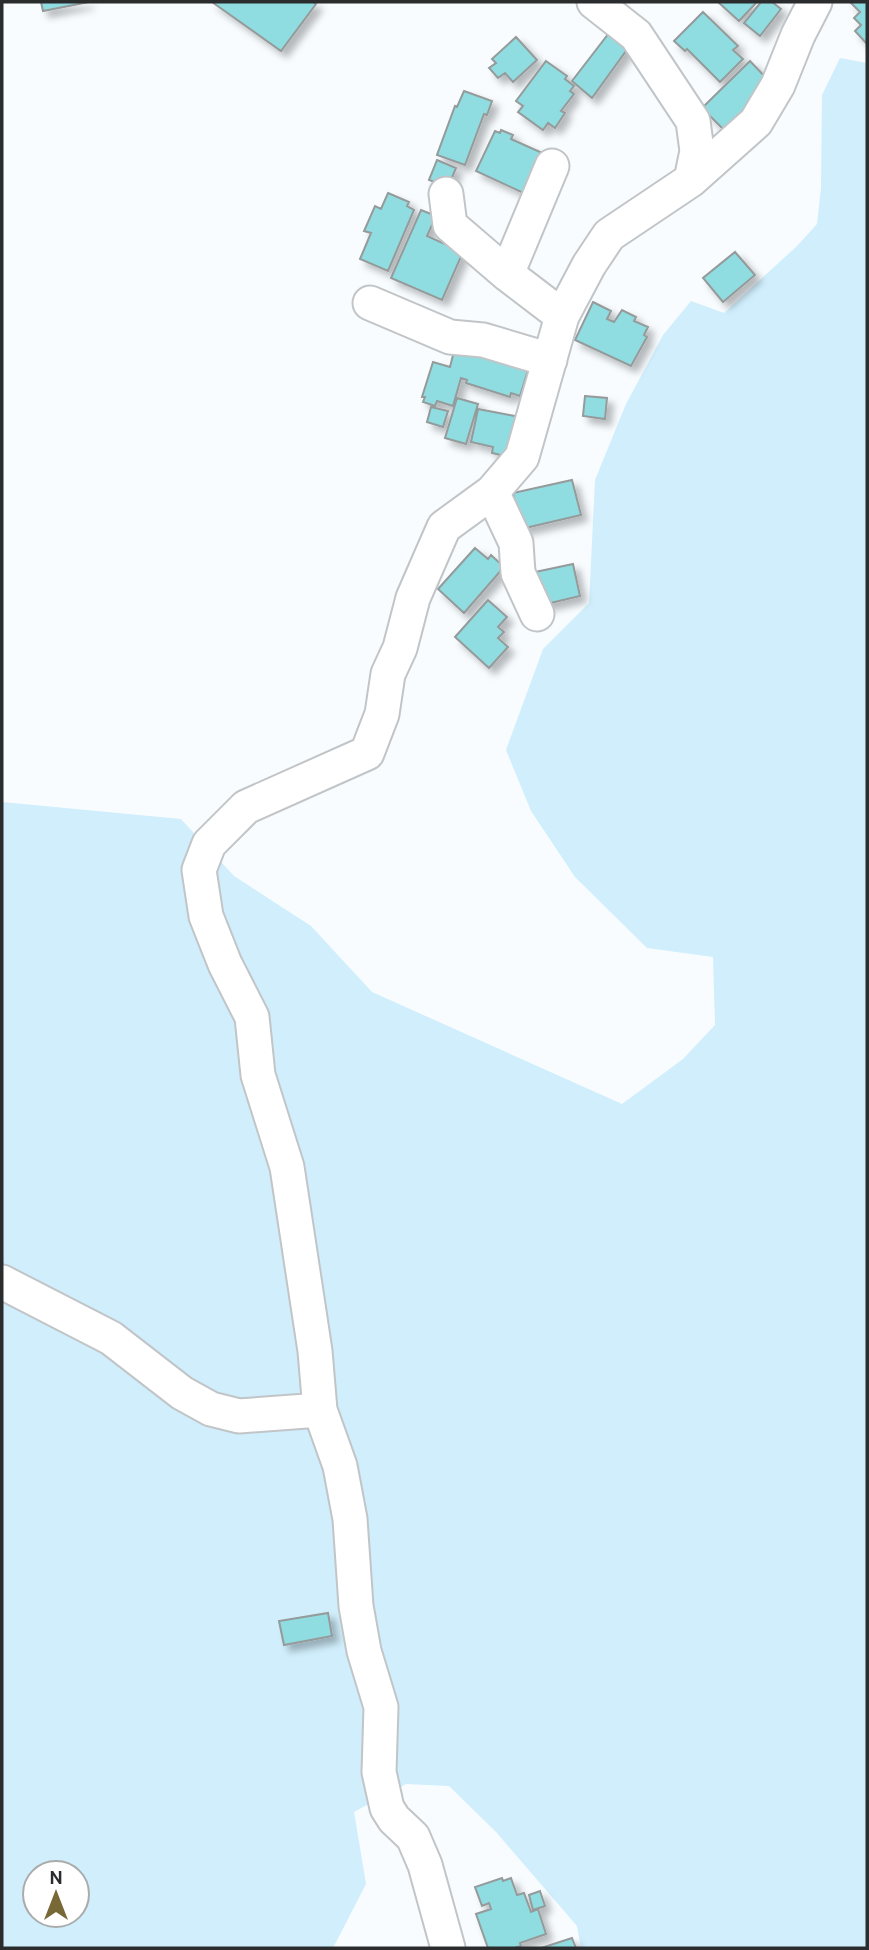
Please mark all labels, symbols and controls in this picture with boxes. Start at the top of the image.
north arrow [21,1859,91,1929]
text: N [49,1867,63,1891]

